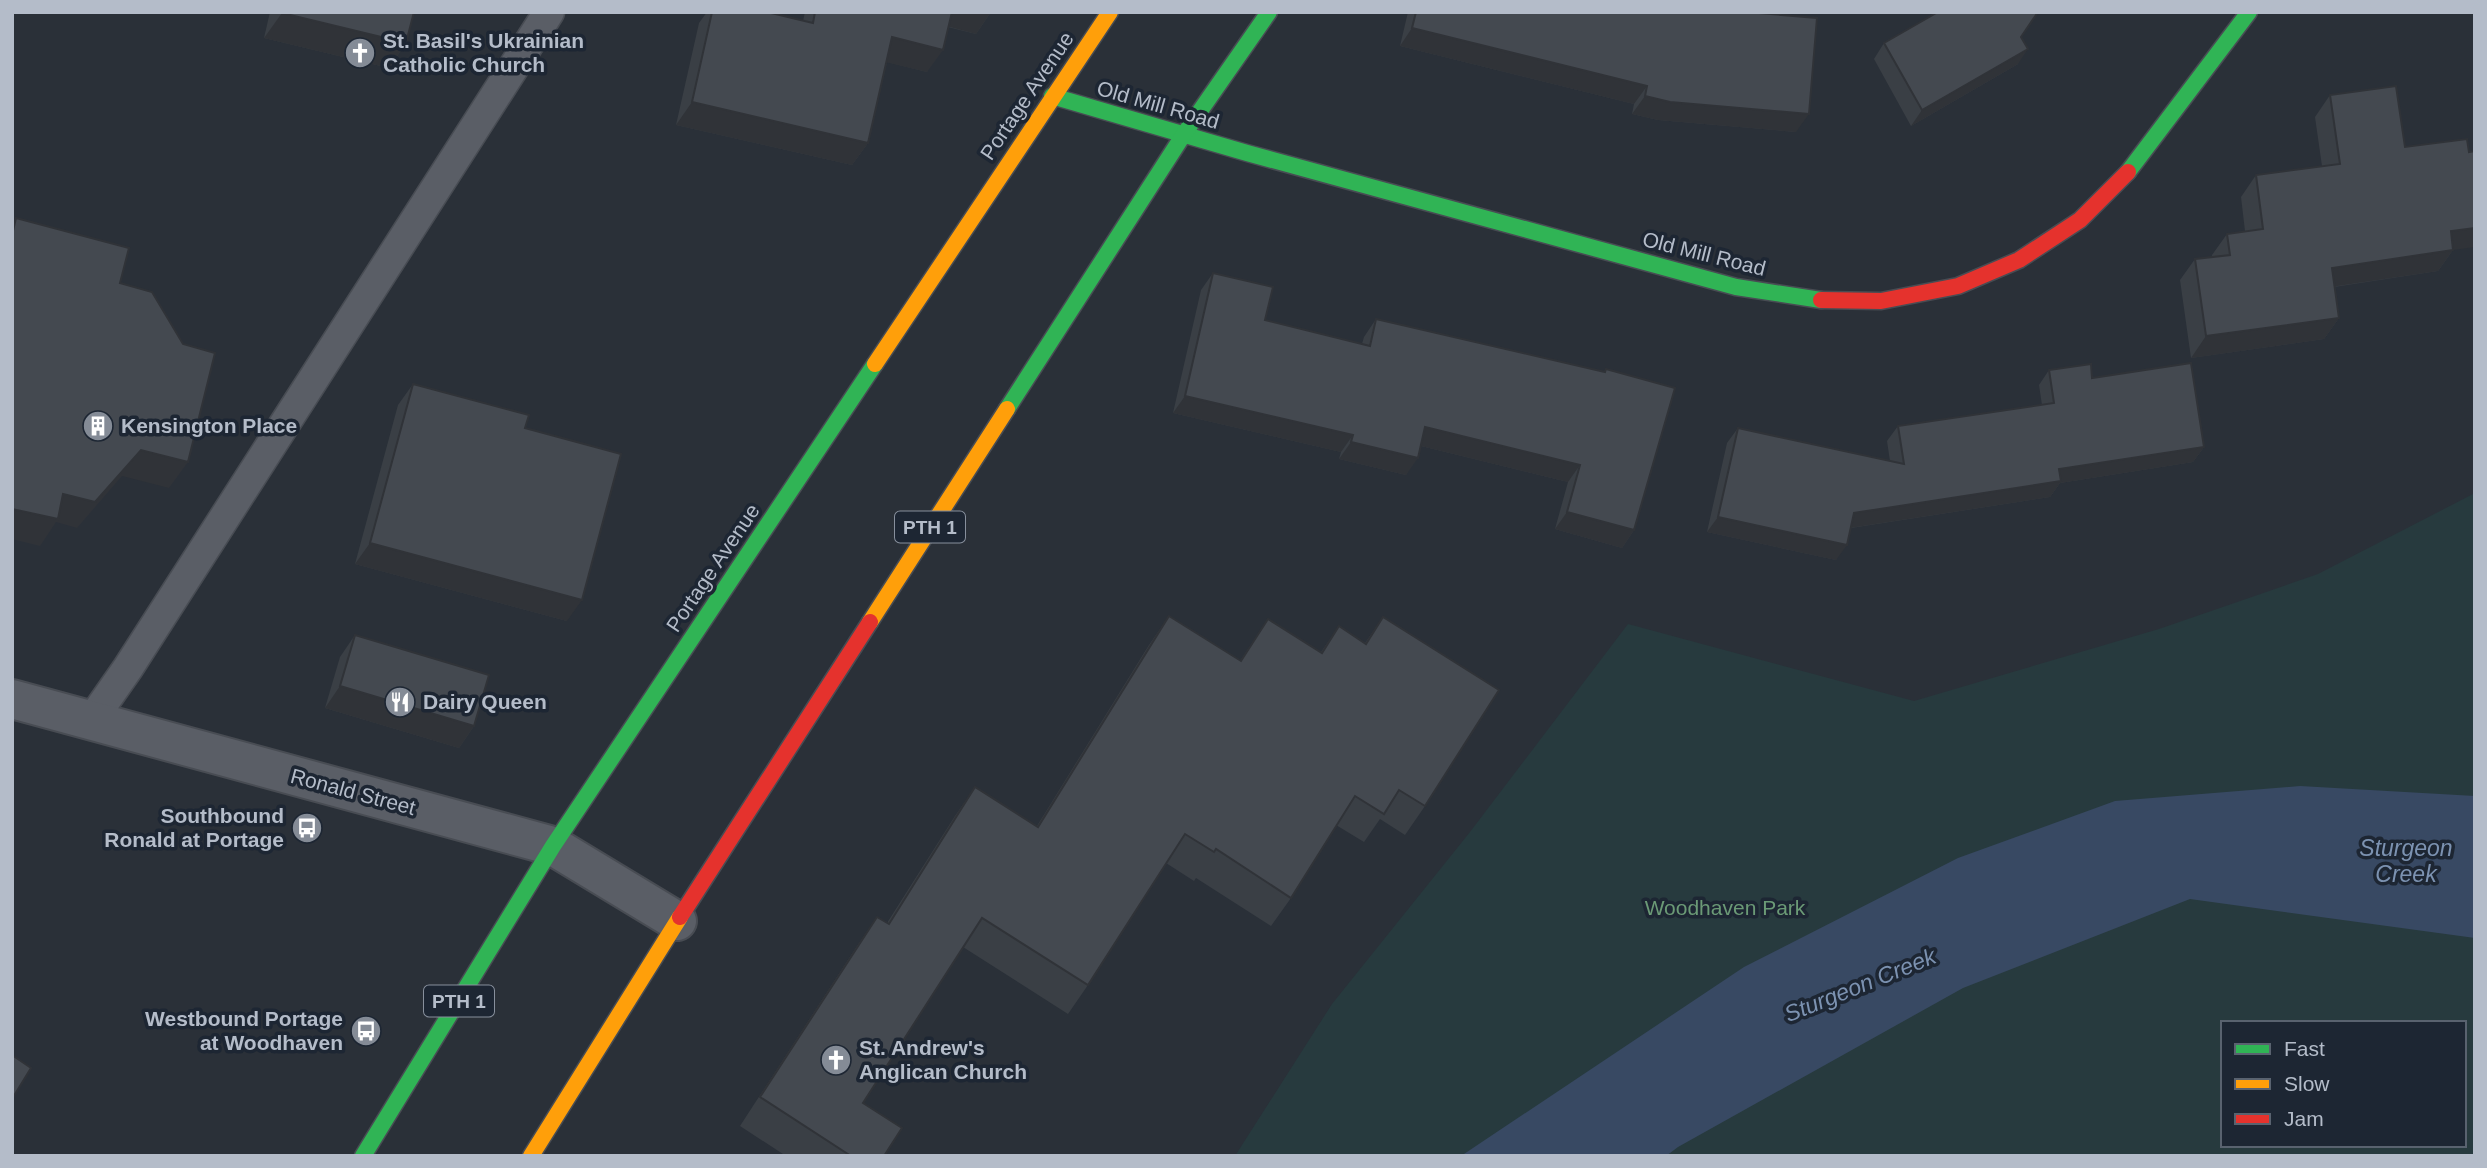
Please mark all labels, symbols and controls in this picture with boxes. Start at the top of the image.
street label: Portage Avenue [975,27,1078,164]
place label: St. Basil's Ukrainian Catholic Church [383,29,584,76]
church icon: St. Basil's Ukrainian Catholic Church [343,36,377,70]
street label: Old Mill Road [1094,76,1222,133]
street label: Old Mill Road [1640,227,1768,280]
building icon: Kensington Place [81,409,115,443]
place label: Kensington Place [121,414,297,437]
street label: Portage Avenue [661,499,764,636]
road number: PTH 1 [895,512,965,542]
restaurant icon: Dairy Queen [383,685,417,719]
place label: Dairy Queen [423,690,547,713]
street label: Ronald Street [288,764,418,819]
place label: Southbound Ronald at Portage [104,804,284,851]
bus stop icon: Southbound Ronald at Portage [290,811,324,845]
water label: Sturgeon Creek [2359,835,2453,887]
park label: Woodhaven Park [1645,896,1806,919]
water label: Sturgeon Creek [1780,942,1941,1027]
road number: PTH 1 [424,986,494,1016]
place label: Westbound Portage at Woodhaven [145,1007,343,1054]
bus stop icon: Westbound Portage at Woodhaven [349,1014,383,1048]
legend [2221,1021,2466,1147]
place label: St. Andrew's Anglican Church [859,1036,1027,1083]
text: Fast [2284,1037,2325,1060]
church icon: St. Andrew's Anglican Church [819,1043,853,1077]
text: Slow [2284,1072,2330,1095]
text: Jam [2284,1107,2324,1130]

